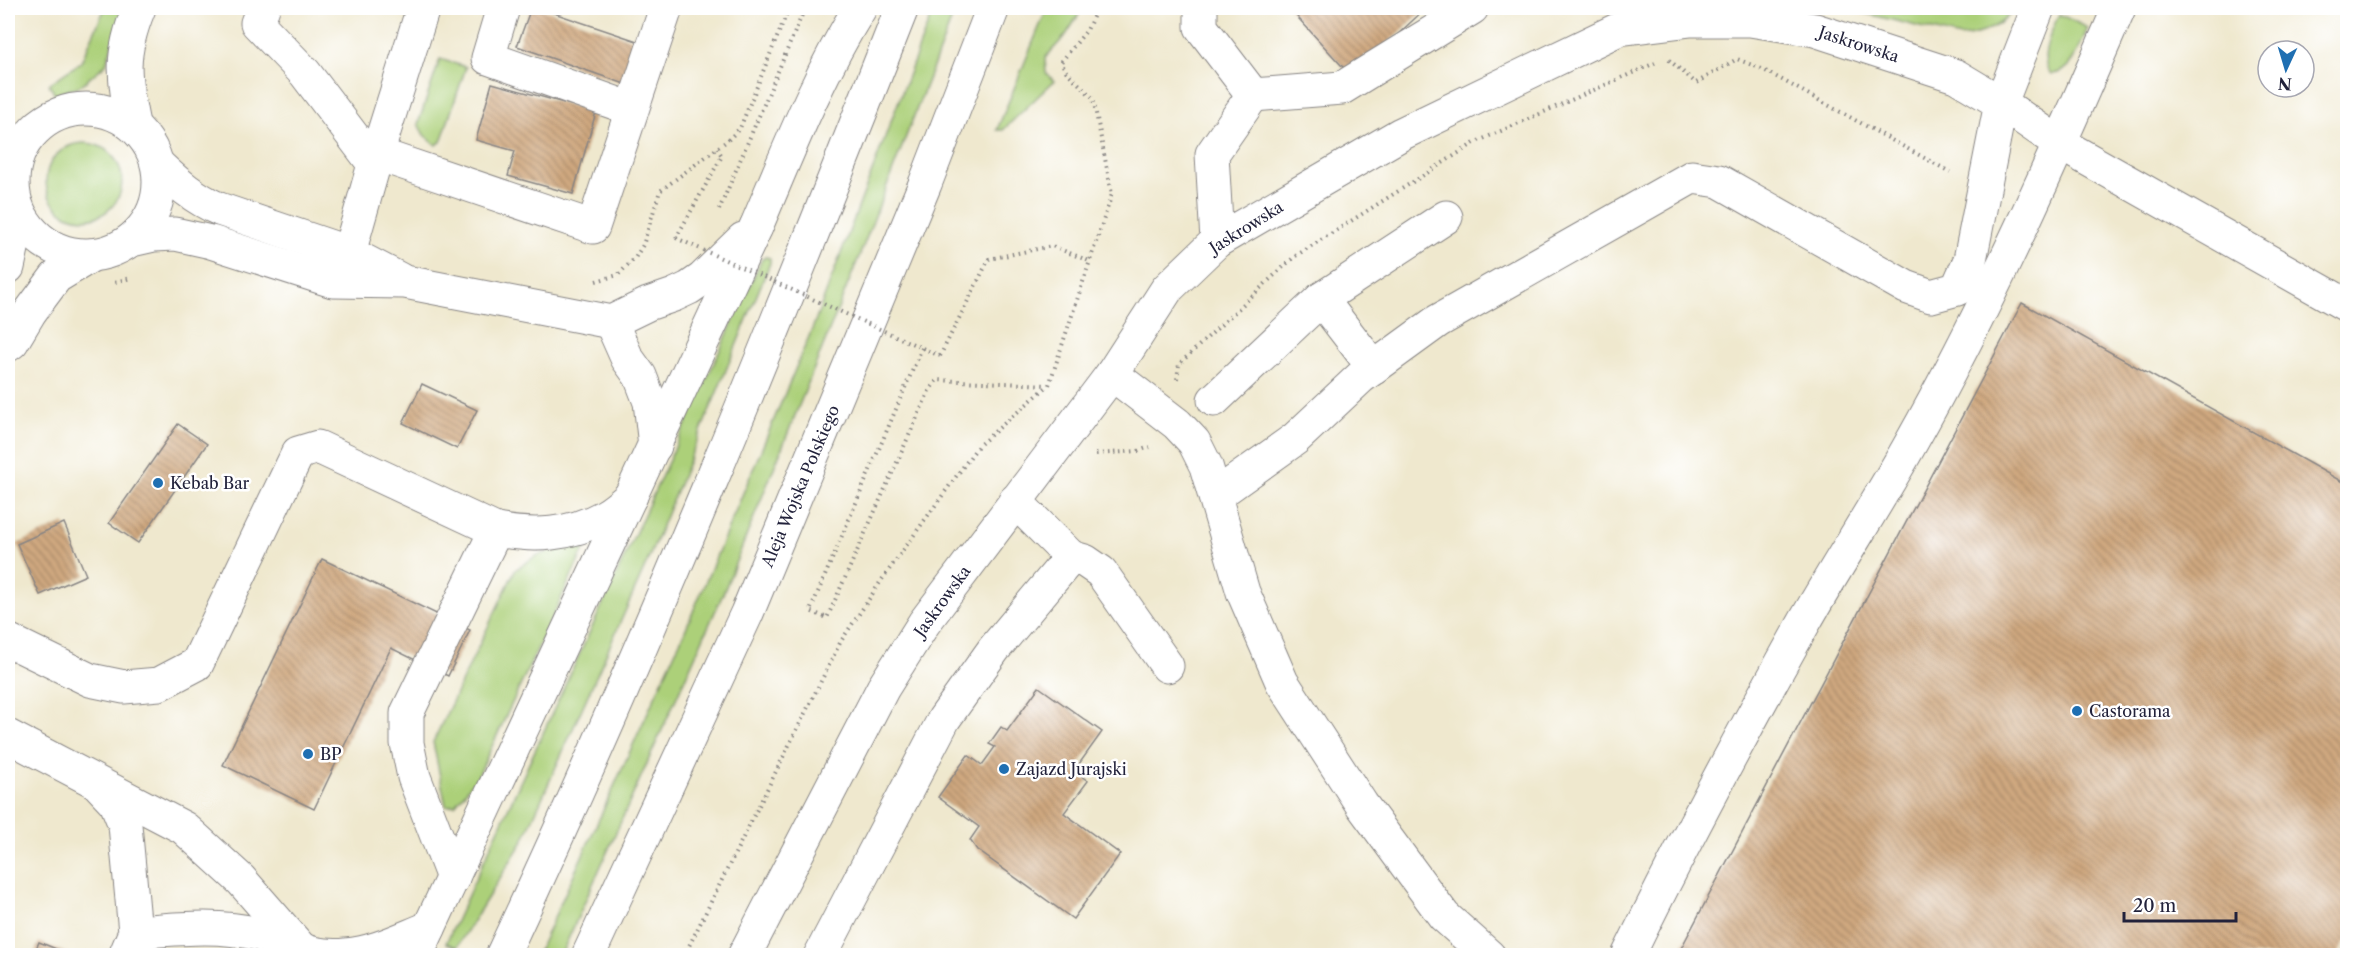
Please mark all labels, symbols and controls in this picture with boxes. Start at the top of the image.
street label: Jaskrowska [1813,21,1902,67]
north arrow [2256,39,2316,99]
text: N [2277,73,2293,94]
street label: Jaskrowska [1203,196,1287,259]
street label: Aleja Wojska Polskiego [756,402,843,571]
place label: Kebab Bar [170,473,250,493]
marker: Kebab Bar [151,476,165,490]
street label: Jaskrowska [908,561,975,643]
place label: Castorama [2089,701,2171,721]
marker: Castorama [2070,704,2084,718]
place label: BP [320,744,342,764]
marker: BP [301,747,315,761]
place label: Zajazd Jurajski [1016,759,1127,779]
marker: Zajazd Jurajski [997,762,1011,776]
scale bar [2124,885,2236,923]
text: 20 m [2133,895,2177,917]

